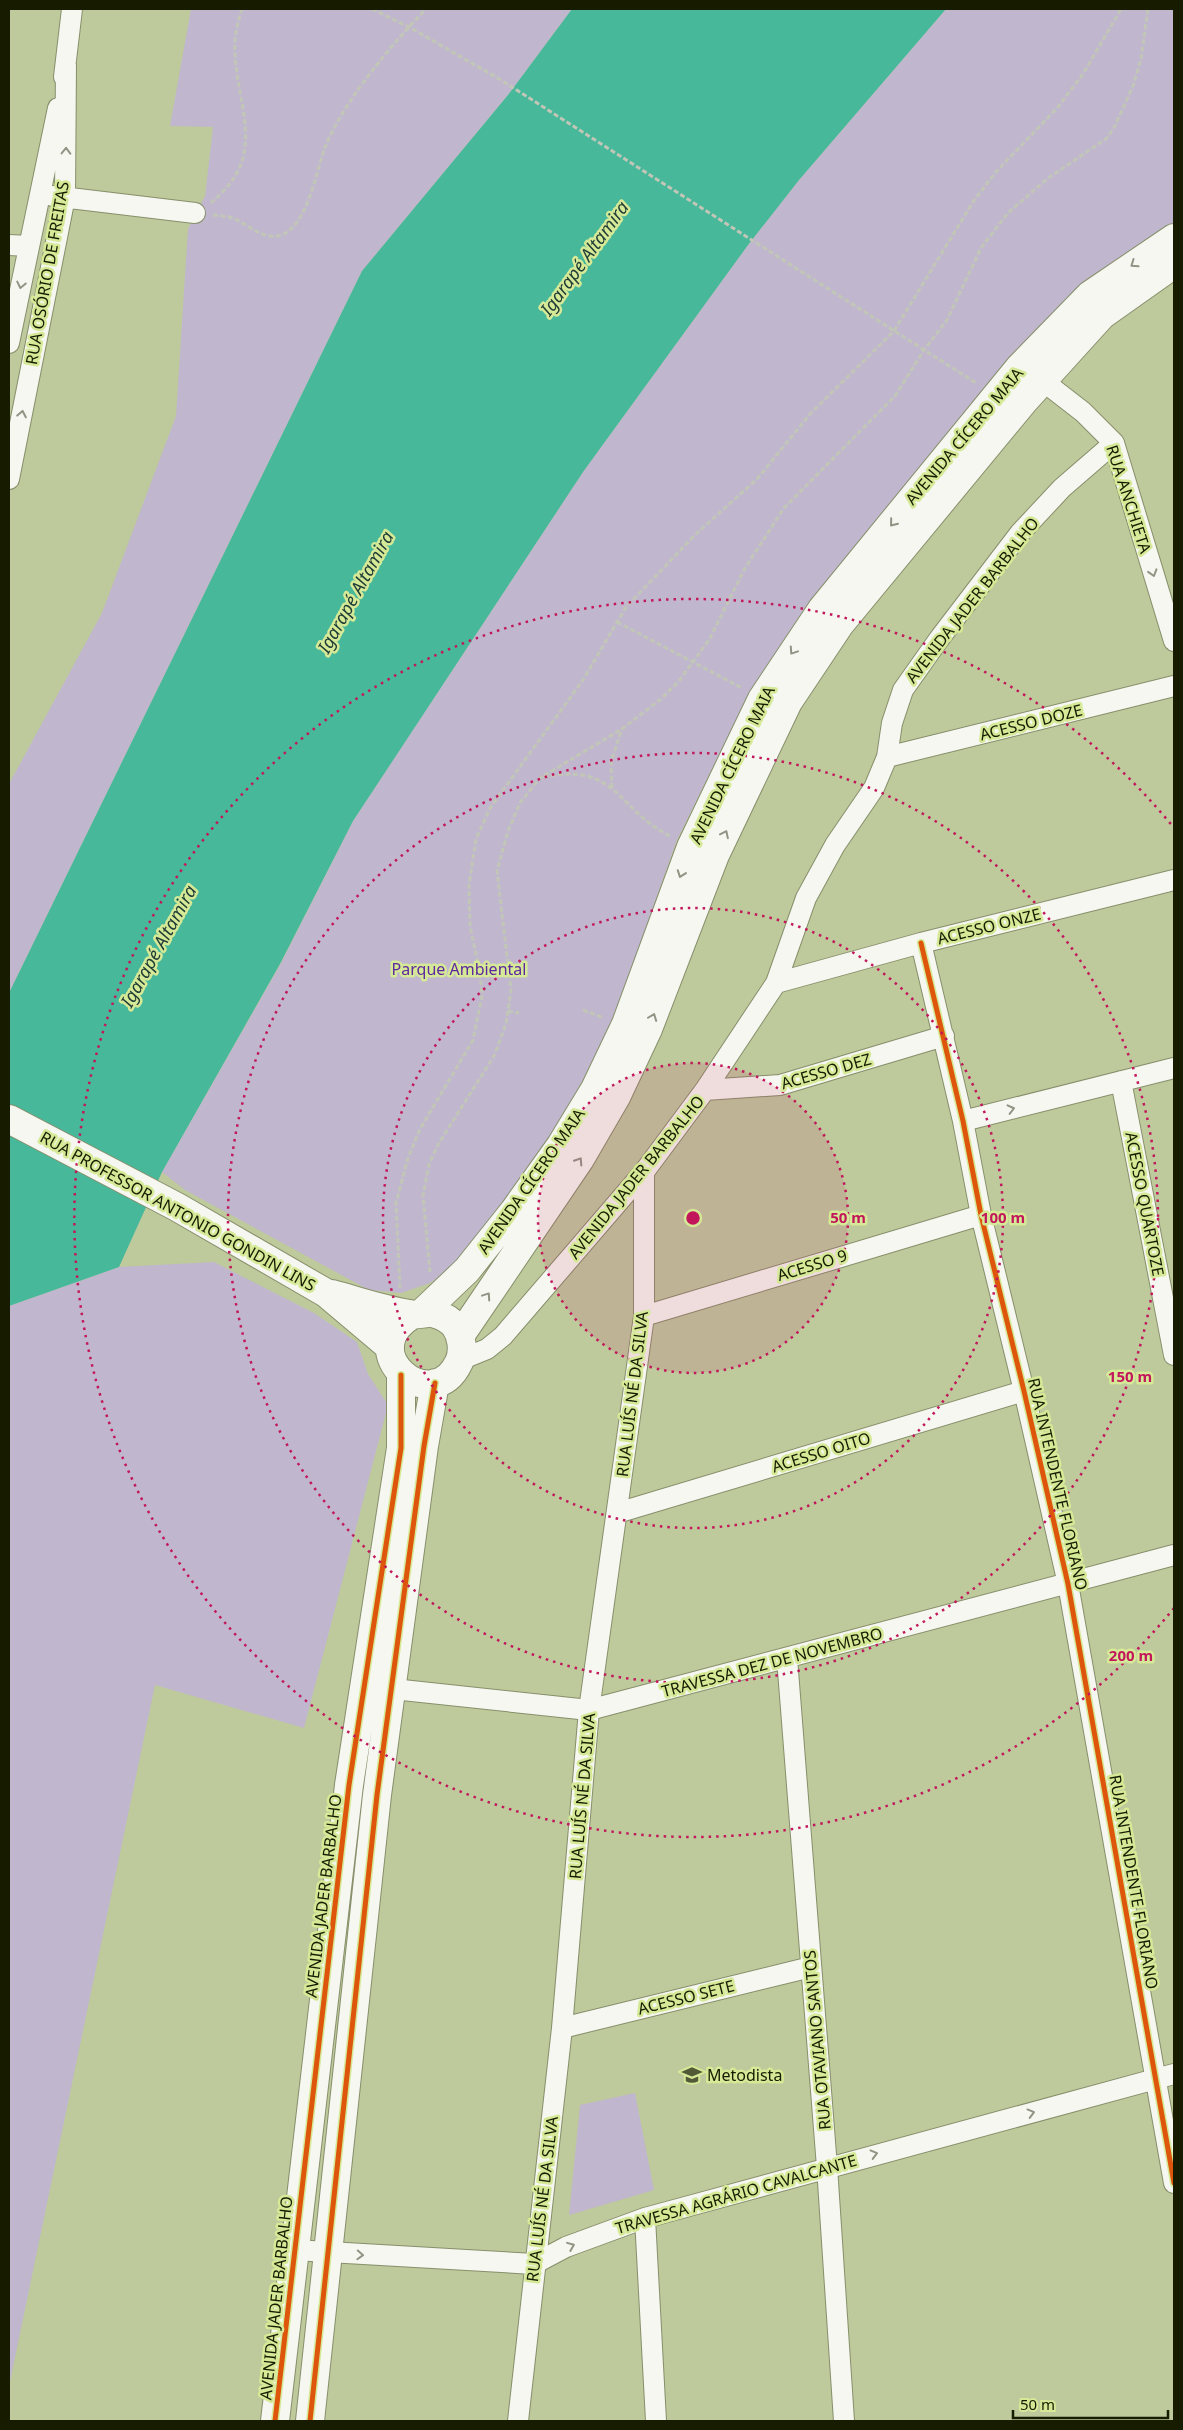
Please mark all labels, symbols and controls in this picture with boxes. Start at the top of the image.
one-way arrow [60,146,71,154]
street label: RUA OSÓRIO DE FREITAS [20,179,74,366]
water label: Igarapé Altamira [534,196,634,321]
one-way arrow [1130,258,1139,267]
one-way arrow [16,280,26,289]
street label: AVENIDA CÍCERO MAIA [900,362,1029,509]
one-way arrow [16,409,26,418]
street label: RUA ANCHIETA [1101,442,1157,557]
street label: AVENIDA JADER BARBALHO [900,513,1044,687]
one-way arrow [890,517,898,526]
water label: Igarapé Altamira [311,527,398,658]
one-way arrow [1148,568,1158,577]
one-way arrow [790,646,799,655]
street label: AVENIDA CÍCERO MAIA [684,682,780,848]
street label: ACESSO DOZE [977,699,1085,745]
one-way arrow [719,830,729,839]
one-way arrow [677,869,687,878]
water label: Igarapé Altamira [114,881,201,1012]
street label: ACESSO ONZE [935,903,1043,949]
park label: Parque Ambiental [392,958,526,980]
one-way arrow [647,1013,657,1022]
street label: ACESSO DEZ [778,1048,874,1094]
street label: AVENIDA JADER BARBALHO [563,1091,709,1263]
street label: AVENIDA CÍCERO MAIA [472,1103,590,1258]
one-way arrow [1006,1104,1015,1115]
street label: RUA PROFESSOR ANTONIO GONDIN LINS [36,1126,320,1296]
street label: ACESSO QUARTOZE [1120,1130,1170,1278]
one-way arrow [572,1158,582,1167]
text: 50 m [830,1207,866,1227]
text: 100 m [981,1207,1025,1227]
centre of rings [684,1209,702,1227]
street label: ACESSO 9 [774,1244,850,1286]
one-way arrow [481,1292,491,1301]
street label: RUA LUÍS NÉ DA SILVA [611,1309,653,1478]
text: 150 m [1108,1366,1152,1386]
street label: RUA INTENDENTE FLORIANO [1023,1376,1093,1592]
street label: ACESSO OITO [769,1427,873,1477]
street label: TRAVESSA DEZ DE NOVEMBRO [659,1622,885,1702]
text: 200 m [1109,1645,1153,1665]
street label: RUA LUÍS NÉ DA SILVA [564,1711,600,1880]
street label: RUA INTENDENTE FLORIANO [1104,1773,1164,1991]
street label: AVENIDA JADER BARBALHO [300,1793,346,1999]
street label: RUA OTAVIANO SANTOS [798,1949,836,2131]
street label: ACESSO SETE [635,1974,737,2020]
school or university icon: Metodista [681,2064,703,2086]
place label: Metodista [707,2064,782,2086]
one-way arrow [1027,2108,1035,2118]
street label: RUA LUÍS NÉ DA SILVA [521,2114,563,2283]
street label: TRAVESSA AGRÁRIO CAVALCANTE [613,2149,859,2239]
one-way arrow [870,2150,878,2160]
street label: AVENIDA JADER BARBALHO [254,2195,298,2401]
one-way arrow [566,2242,575,2252]
one-way arrow [357,2249,365,2260]
scale bar [1013,2388,1168,2420]
text: 50 m [1020,2394,1055,2414]

